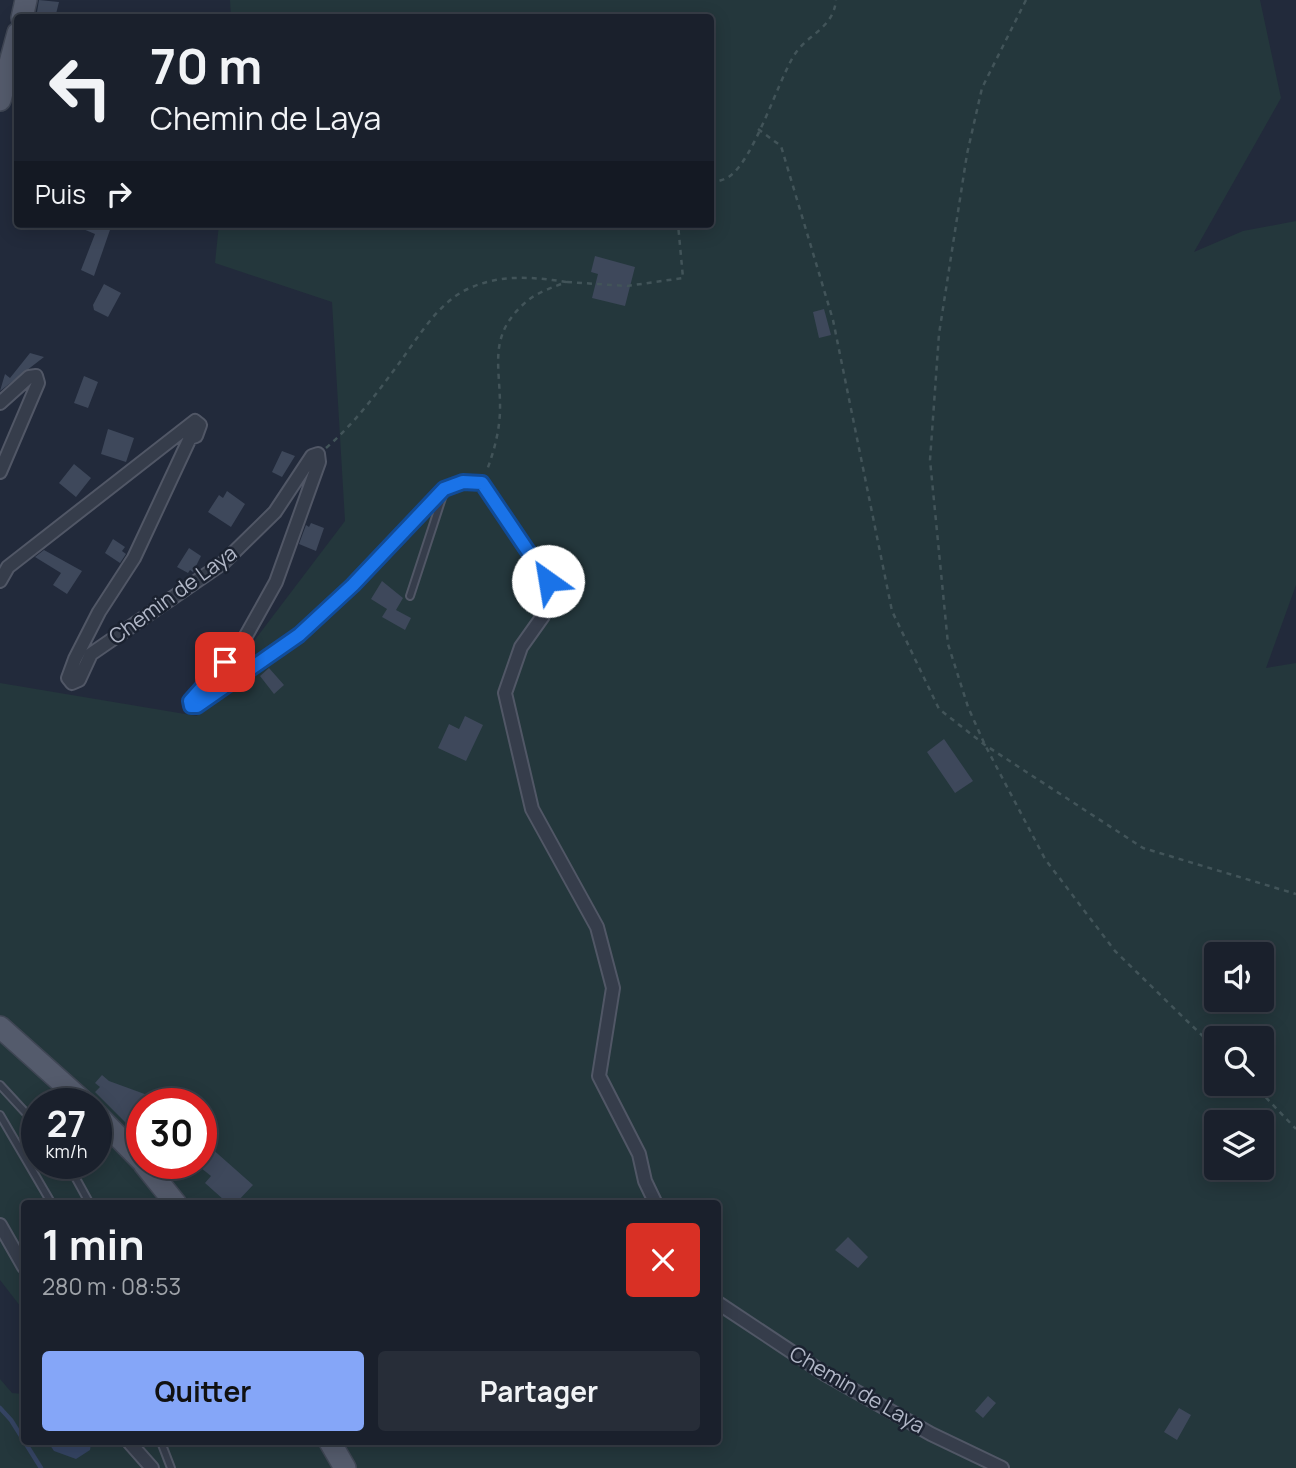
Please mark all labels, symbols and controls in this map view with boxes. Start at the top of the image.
text: 70 m [150,32,262,99]
icon: left [35,42,126,133]
text: Chemin de Laya [150,96,381,140]
icon: right [100,175,138,213]
text: Puis [35,176,86,212]
street label: Chemin de Laya [103,538,242,650]
position arrow [511,544,585,618]
pin [195,632,255,692]
icon: arrive [206,643,244,681]
map controls [1204,942,1274,1180]
button: sound [1204,942,1274,1012]
button: search [1204,1026,1274,1096]
speed limit sign: 30 [126,1088,217,1179]
text: 27 [47,1100,86,1148]
button: layers [1204,1110,1274,1180]
text: km/h [46,1139,87,1163]
text: 1 min [42,1215,145,1273]
button: close [626,1223,700,1297]
text: 280 m · 08:53 [42,1270,181,1302]
street label: Chemin de Laya [785,1339,930,1439]
button: Quitter [42,1351,364,1431]
button: Partager [378,1351,700,1431]

